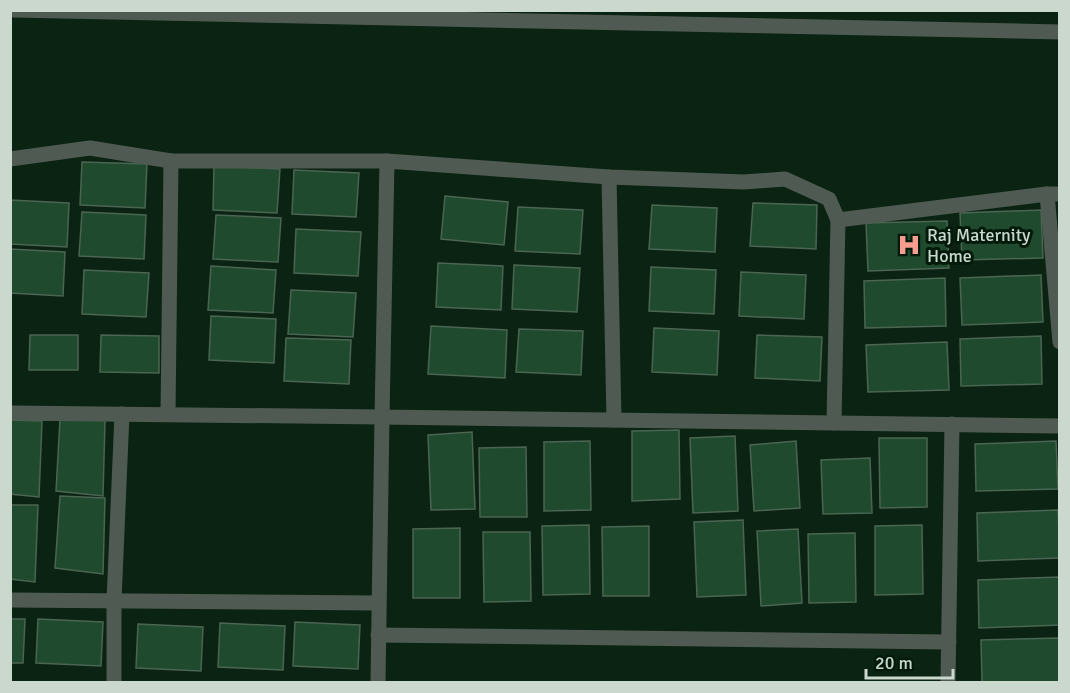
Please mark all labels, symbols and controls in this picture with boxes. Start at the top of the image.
place label: Raj Maternity Home [927,224,1031,267]
hospital icon: Raj Maternity Home [896,232,922,258]
scale bar [866,642,953,680]
text: 20 m [875,652,913,674]

